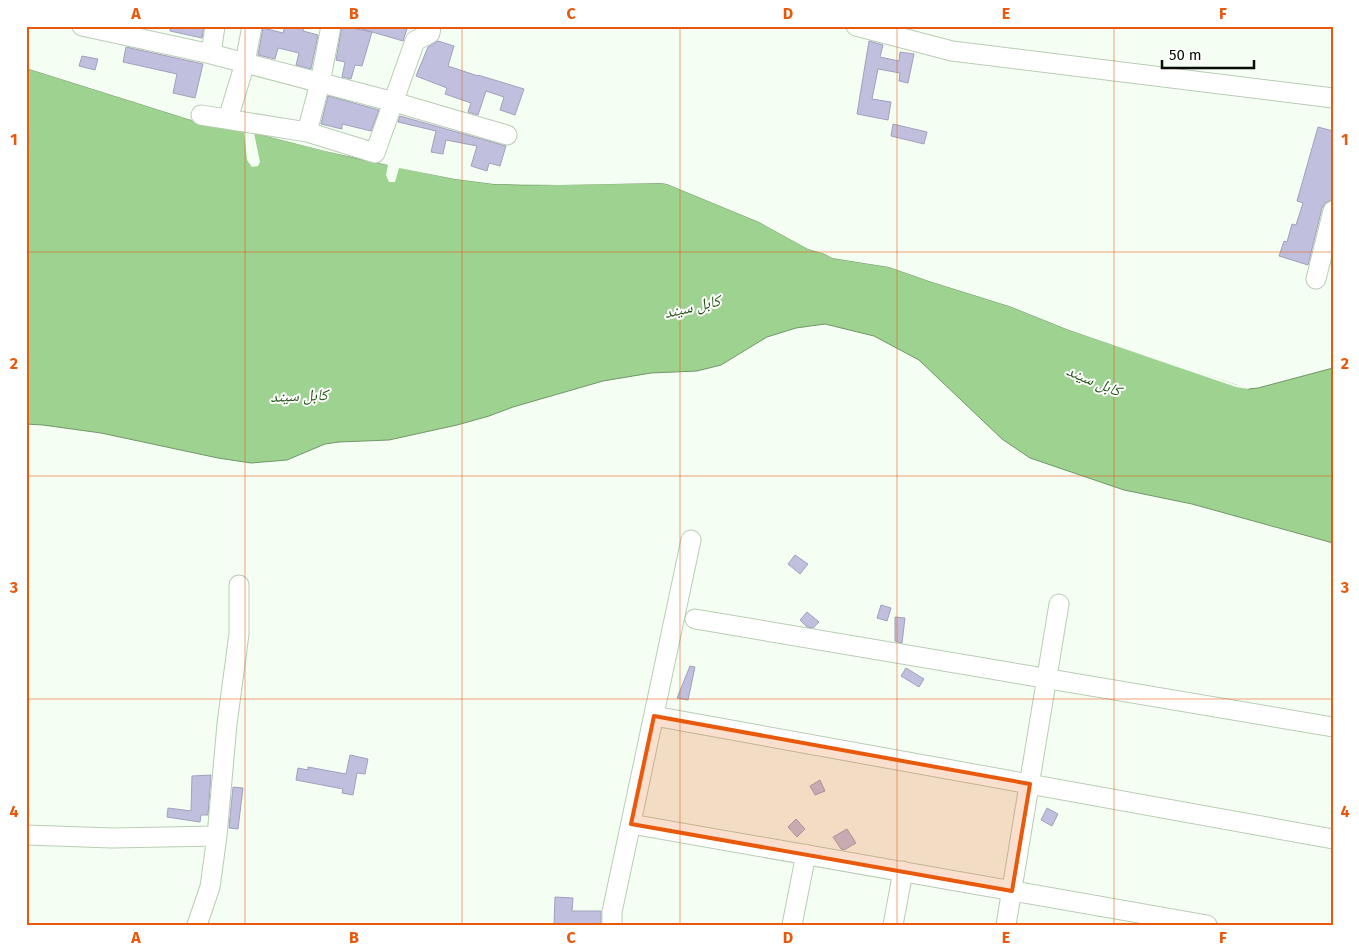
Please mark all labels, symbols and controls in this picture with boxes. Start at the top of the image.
text: A [130,4,141,23]
text: B [349,4,359,23]
text: C [566,4,576,23]
text: D [783,4,793,23]
text: E [1002,4,1010,23]
text: F [1219,4,1227,23]
scale bar [1162,38,1254,70]
text: 50 m [1169,46,1202,64]
text: 1 [10,130,18,149]
text: 1 [1341,130,1349,149]
water label: کابل سيند [662,290,725,323]
text: 2 [10,354,18,373]
text: 2 [1341,354,1349,373]
water label: کابل سيند [1063,361,1126,402]
water label: کابل سيند [270,385,330,407]
text: 3 [9,578,18,597]
text: 3 [1340,578,1349,597]
text: 4 [9,802,19,821]
text: 4 [1340,802,1350,821]
text: A [130,928,141,947]
text: B [349,928,359,947]
text: C [566,928,576,947]
text: D [783,928,793,947]
text: E [1002,928,1010,947]
text: F [1219,928,1227,947]

